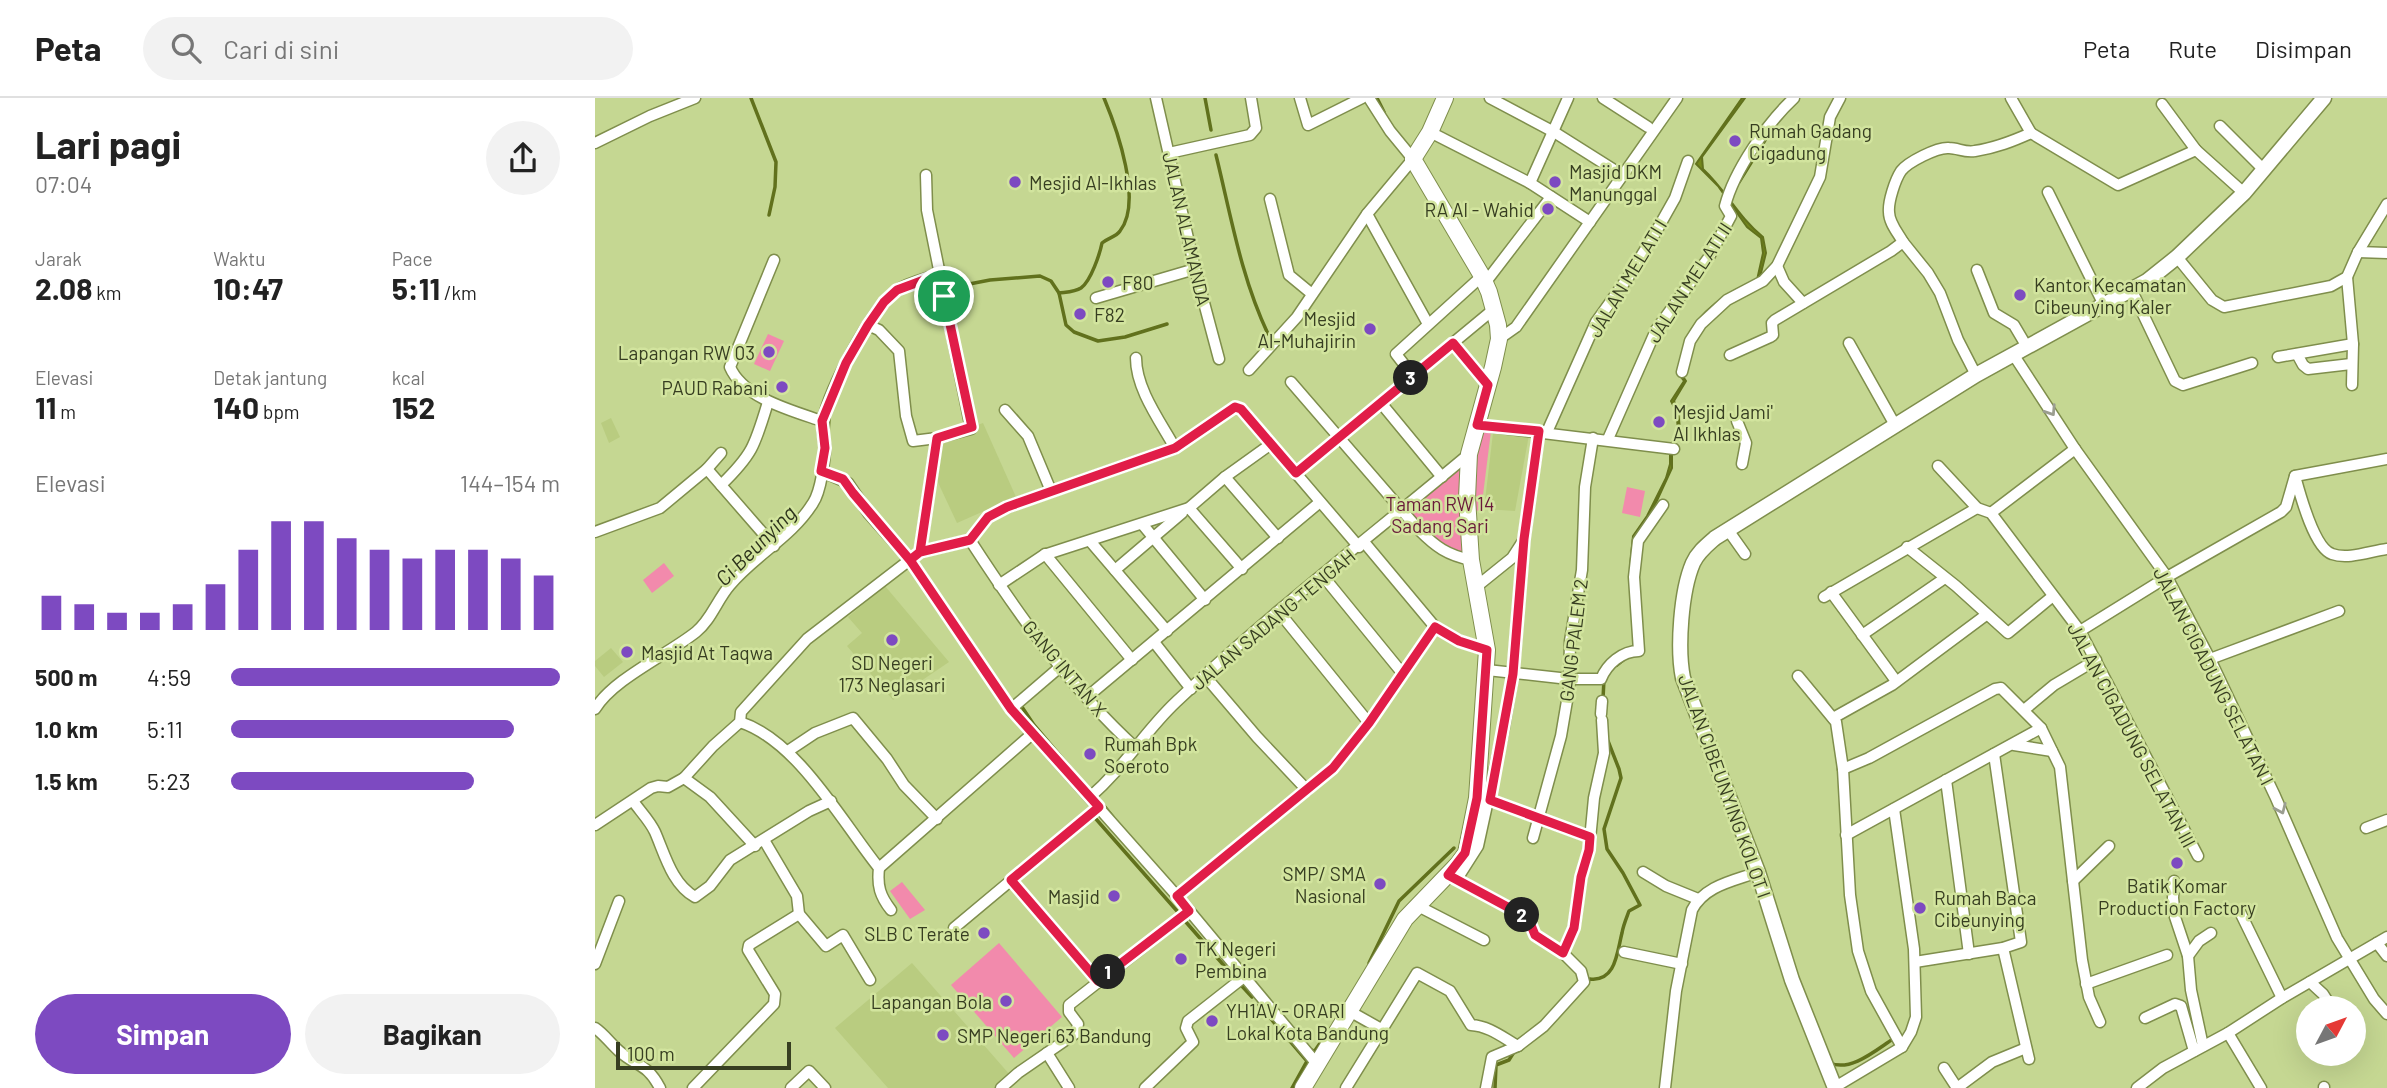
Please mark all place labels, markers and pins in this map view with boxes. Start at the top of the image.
place label: Rumah Gadang Cigadung [1749,119,1872,164]
marker: Rumah Gadang Cigadung [1727,133,1743,149]
place label: Masjid DKM Manunggal [1569,160,1662,205]
place label: Mesjid Al-Ikhlas [1029,171,1157,194]
marker: Mesjid Al-Ikhlas [1007,174,1023,190]
marker: Masjid DKM Manunggal [1547,174,1563,190]
place label: RA Al - Wahid [1424,198,1534,221]
marker: RA Al - Wahid [1540,201,1556,217]
pin [914,266,974,326]
place label: F80 [1122,271,1153,294]
place label: Kantor Kecamatan Cibeunying Kaler [2034,273,2187,318]
marker: F80 [1100,274,1116,290]
marker: Kantor Kecamatan Cibeunying Kaler [2012,287,2028,303]
place label: F82 [1094,303,1125,326]
marker: F82 [1072,306,1088,322]
place label: Mesjid Al-Muhajirin [1257,307,1356,352]
marker: Mesjid Al-Muhajirin [1362,321,1378,337]
place label: Lapangan RW 03 [618,341,755,364]
marker: Lapangan RW 03 [761,344,777,360]
pin: 3 [1393,360,1429,396]
place label: PAUD Rabani [661,376,768,399]
marker: PAUD Rabani [774,379,790,395]
place label: Mesjid Jami' Al Ikhlas [1673,400,1773,445]
marker: Mesjid Jami' Al Ikhlas [1651,414,1667,430]
marker: SD Negeri 173 Neglasari [884,632,900,648]
place label: Masjid At Taqwa [641,641,773,664]
marker: Masjid At Taqwa [619,644,635,660]
place label: SD Negeri 173 Neglasari [838,651,946,696]
place label: Rumah Bpk Soeroto [1104,732,1197,777]
marker: Rumah Bpk Soeroto [1082,746,1098,762]
marker: Batik Komar Production Factory [2169,855,2185,871]
place label: SMP/ SMA Nasional [1282,862,1366,907]
place label: Batik Komar Production Factory [2098,874,2256,919]
marker: SMP/ SMA Nasional [1372,876,1388,892]
place label: Masjid [1048,885,1100,908]
place label: Rumah Baca Cibeunying [1934,886,2036,931]
marker: Masjid [1106,888,1122,904]
pin: 2 [1504,898,1539,932]
marker: Rumah Baca Cibeunying [1912,900,1928,916]
place label: SLB C Terate [864,922,970,945]
marker: SLB C Terate [976,925,992,941]
place label: TK Negeri Pembina [1195,937,1276,982]
marker: TK Negeri Pembina [1173,951,1189,967]
pin: 1 [1091,954,1125,990]
place label: Lapangan Bola [871,990,992,1013]
marker: Lapangan Bola [998,993,1014,1009]
place label: YH1AV - ORARI Lokal Kota Bandung [1226,999,1389,1044]
marker: YH1AV - ORARI Lokal Kota Bandung [1204,1013,1220,1029]
place label: SMP Negeri 63 Bandung [957,1024,1152,1047]
marker: SMP Negeri 63 Bandung [935,1027,951,1043]

